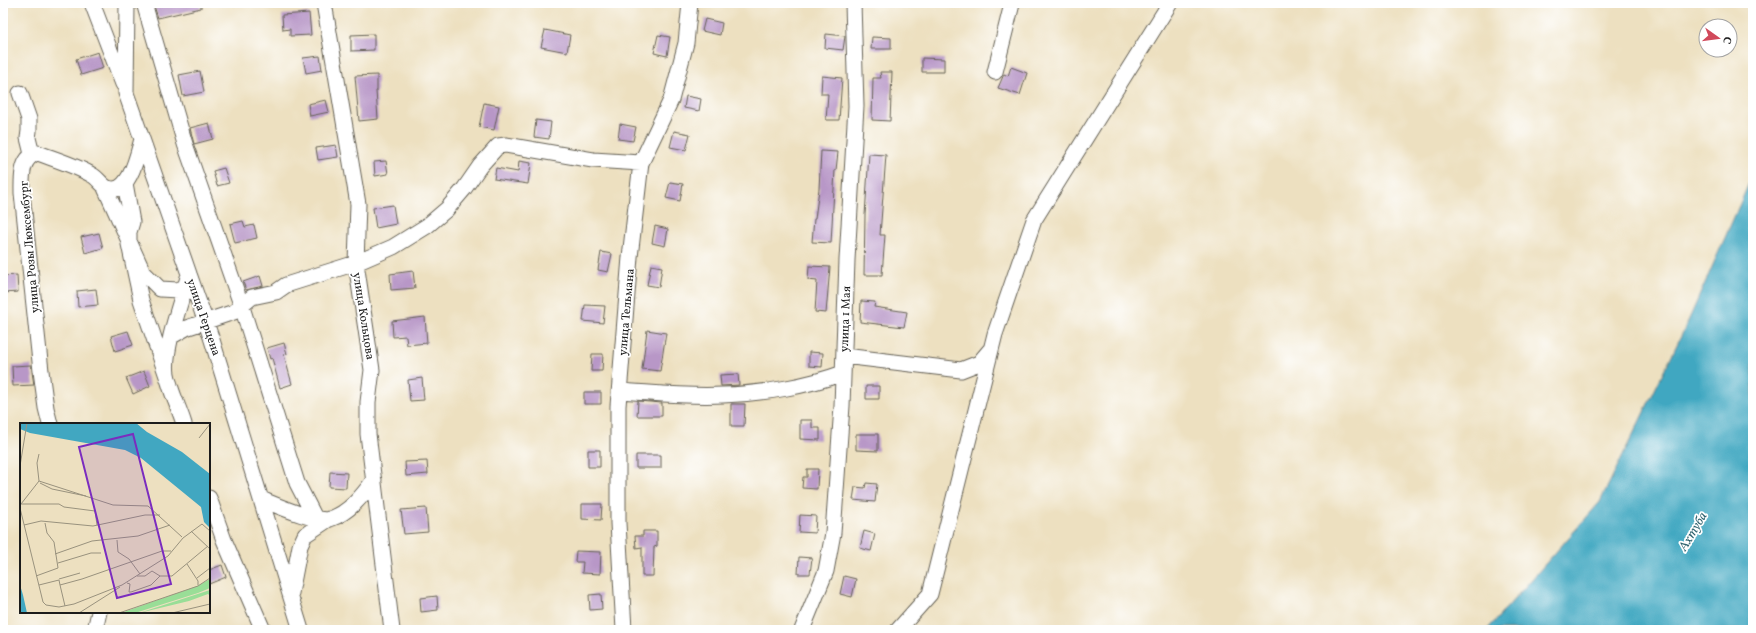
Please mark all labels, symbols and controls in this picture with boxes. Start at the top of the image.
north arrow [1698,18,1738,58]
text: С [1718,35,1734,45]
street label: улица Розы Люксембург [16,179,44,314]
street label: улица Тельмана [615,268,639,356]
street label: улица Кольцова [348,271,378,361]
street label: улица Герцена [182,277,224,358]
street label: улица 1 Мая [837,286,855,352]
inset map [20,423,210,613]
water label: Ахтуба [1675,509,1712,556]

